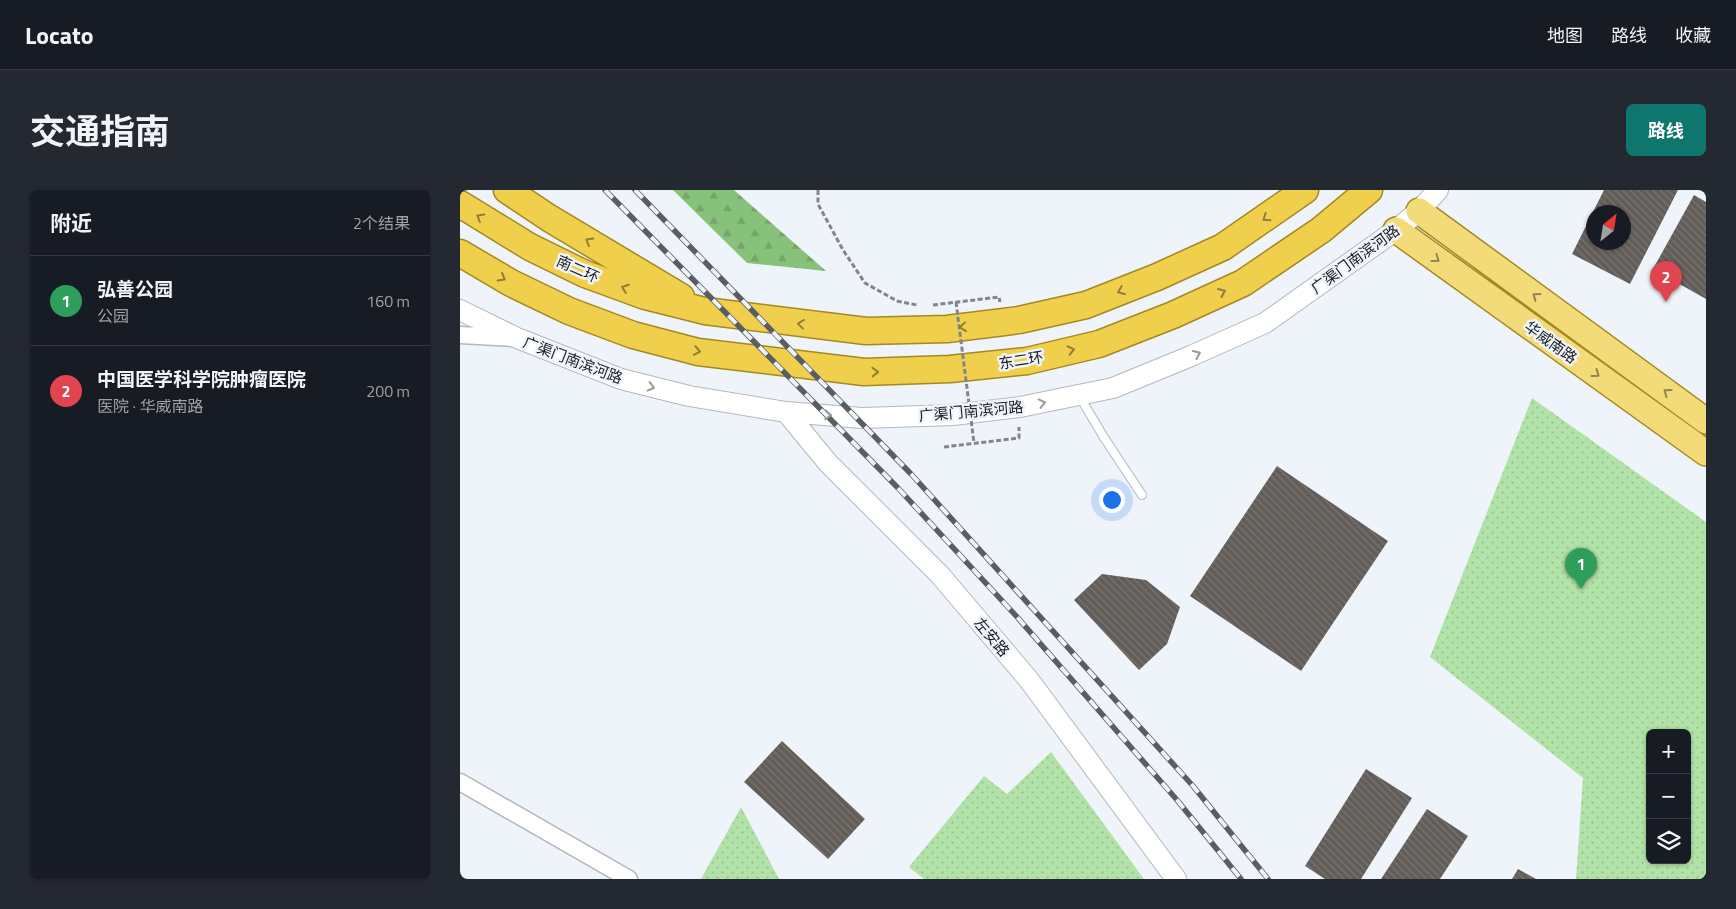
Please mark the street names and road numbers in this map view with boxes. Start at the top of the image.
street label: 广渠门南滨河路 [1306,219,1404,299]
street label: 南二环 [553,249,603,289]
street label: 华威南路 [1520,315,1582,369]
street label: 广渠门南滨河路 [520,330,626,390]
street label: 东二环 [997,345,1045,375]
street label: 广渠门南滨河路 [918,395,1024,427]
street label: 左安路 [969,612,1015,662]

